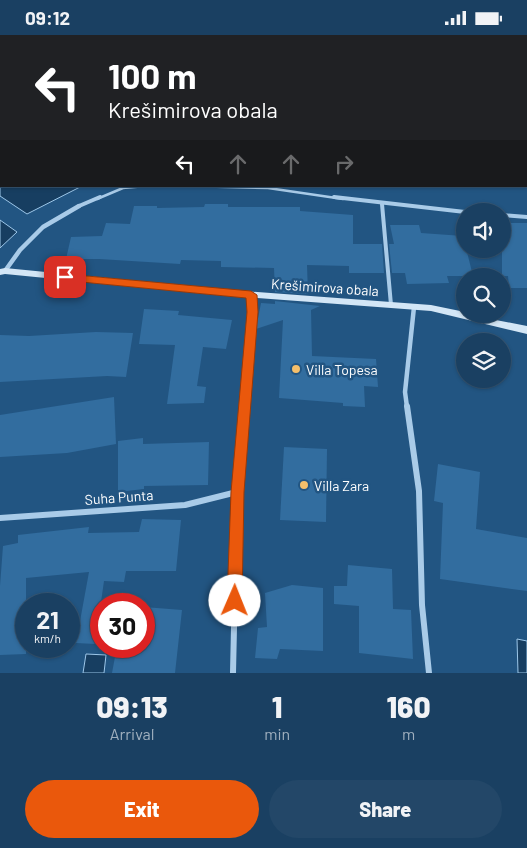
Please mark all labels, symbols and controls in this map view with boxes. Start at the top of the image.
text: 09:12 [25,6,70,29]
text: 100 m [108,54,197,96]
icon: left [25,55,90,120]
text: Krešimirova obala [108,96,278,122]
icon: left [171,150,199,178]
icon: ahead [224,150,252,178]
icon: ahead [277,150,305,178]
icon: right [330,150,358,178]
map controls [456,203,511,388]
button: sound [456,203,511,258]
pin [44,256,86,298]
icon: arrive [51,263,79,291]
button: search [456,268,511,323]
street label: Krešimirova obala [271,275,379,299]
button: layers [456,333,511,388]
place label: Villa Topesa [306,361,378,378]
marker: Villa Topesa [290,363,302,375]
place label: Villa Zara [314,477,369,494]
marker: Villa Zara [298,479,310,491]
street label: Suha Punta [84,486,154,508]
position arrow [208,574,260,626]
speed limit sign: 30 [90,593,155,658]
text: 21 [36,604,59,634]
text: km/h [34,631,61,645]
text: 09:13 [96,688,168,724]
text: 1 [272,688,282,724]
text: 160 [386,688,431,724]
text: Arrival [110,724,154,743]
text: min [264,724,290,743]
text: m [402,724,415,743]
button: Exit [25,780,259,838]
button: Share [269,780,502,838]

